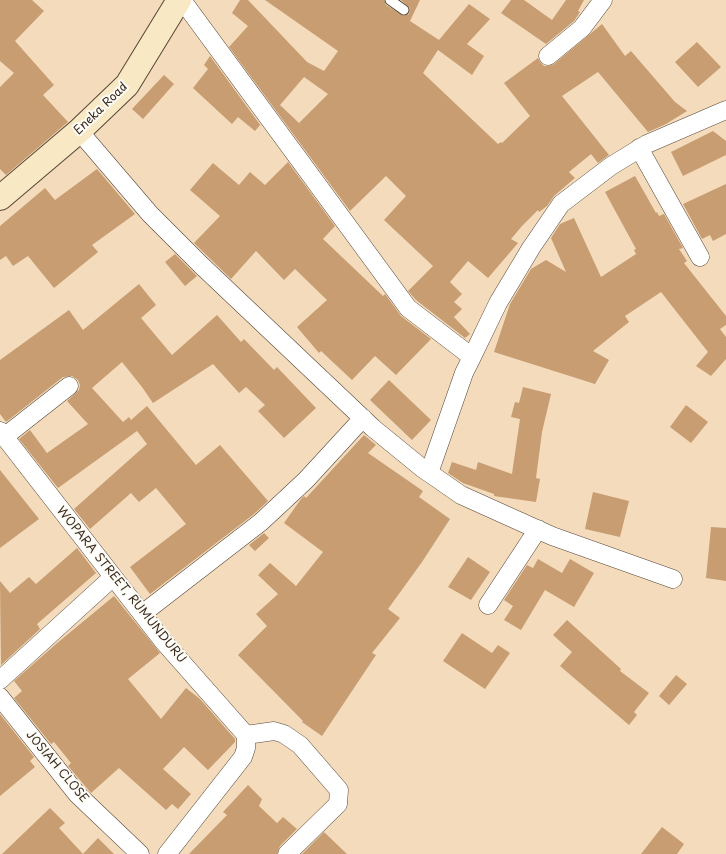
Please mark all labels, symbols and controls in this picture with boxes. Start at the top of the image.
street label: Eneka Road [71,80,131,138]
street label: WOPARA STREET, RUMUNDURU [53,504,189,666]
street label: JOSIAH CLOSE [23,728,91,806]

